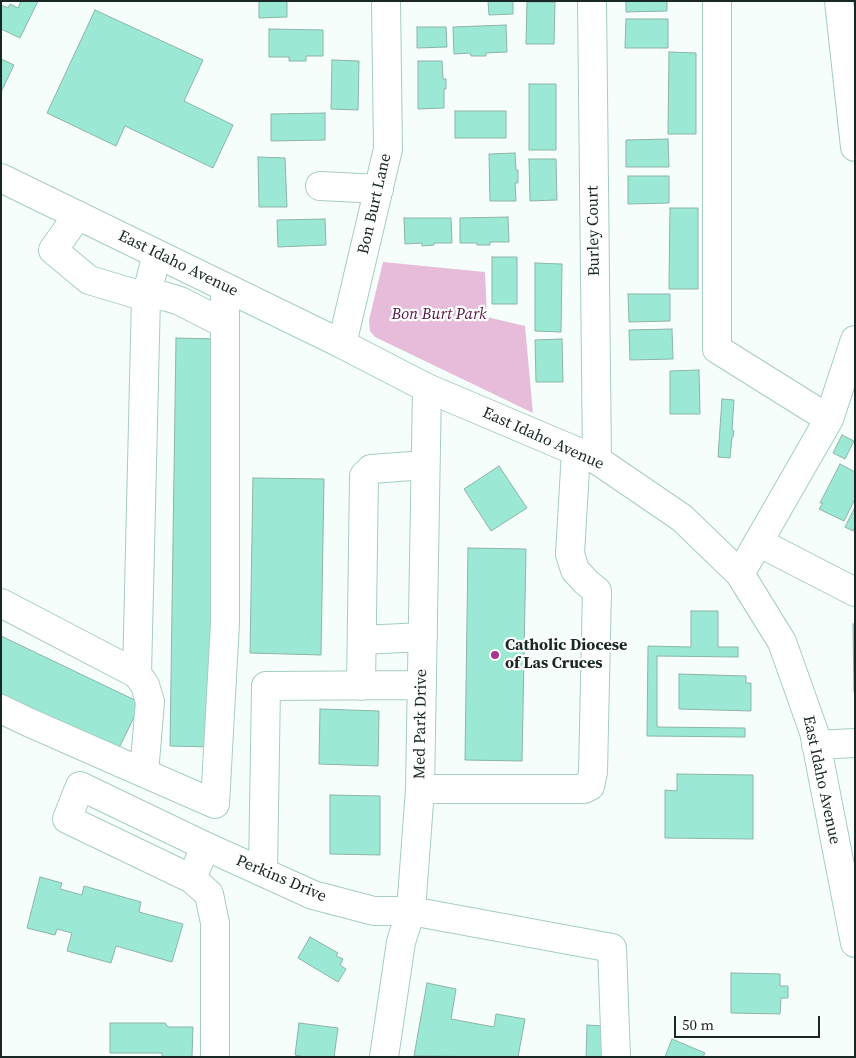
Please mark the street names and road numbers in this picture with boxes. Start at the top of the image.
street label: Bon Burt Lane [354,152,396,256]
street label: Burley Court [584,186,604,276]
street label: East Idaho Avenue [115,227,241,301]
street label: East Idaho Avenue [479,404,607,474]
street label: Med Park Drive [410,669,432,779]
street label: East Idaho Avenue [798,714,844,846]
street label: Perkins Drive [233,851,329,907]

